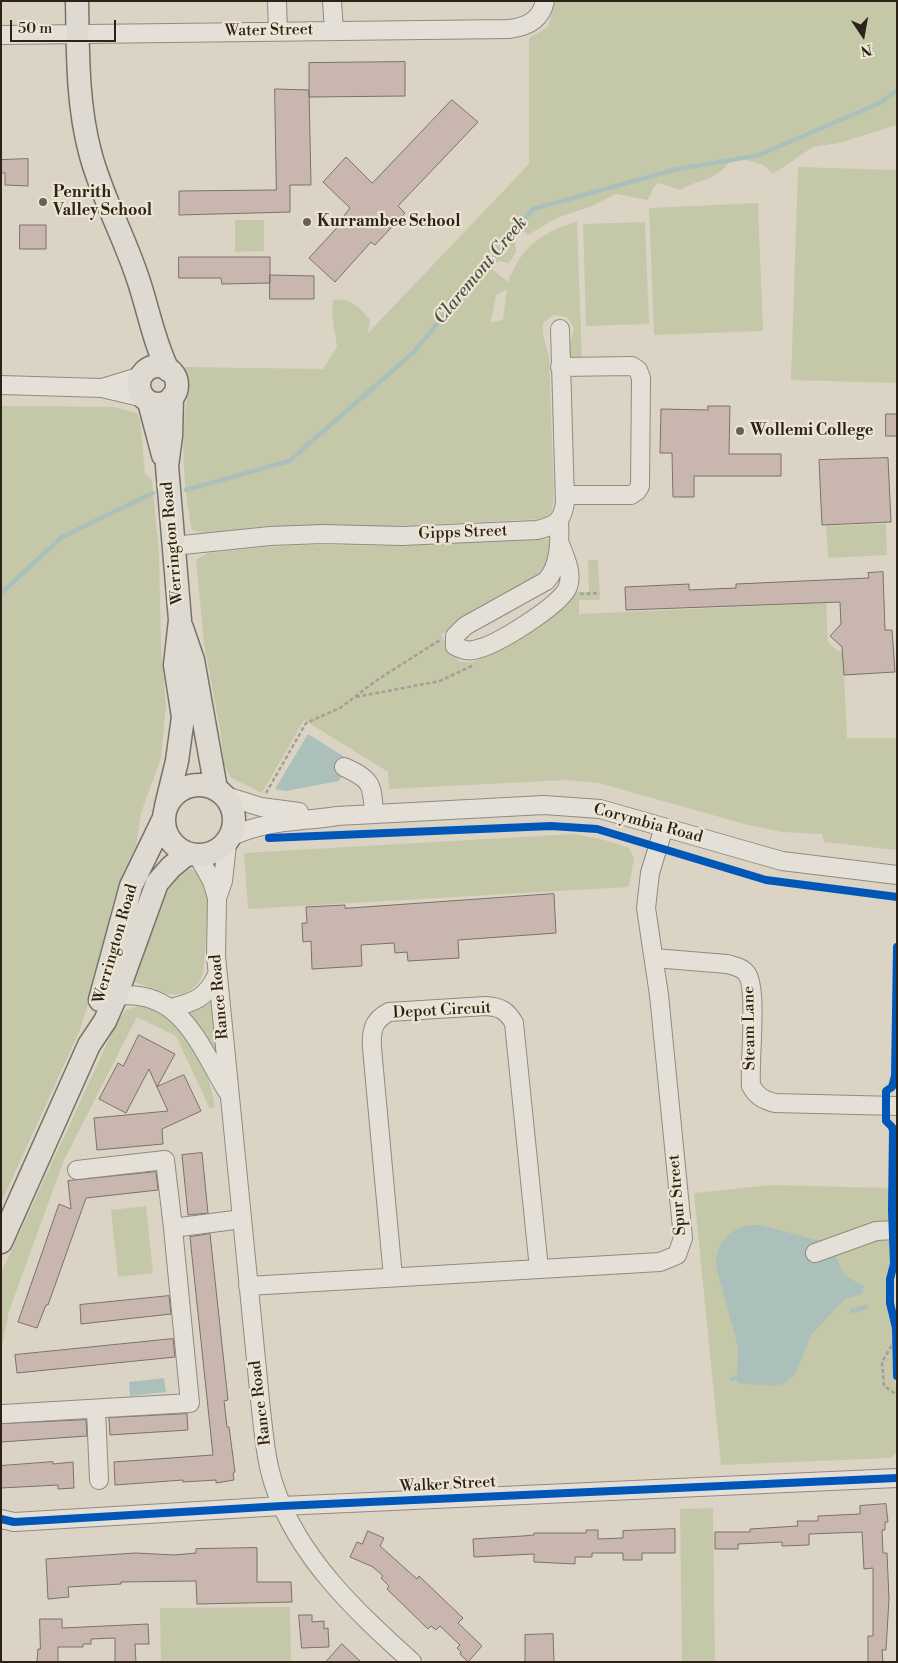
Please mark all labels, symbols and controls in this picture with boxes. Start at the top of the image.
scale bar [12,10,119,42]
north arrow [838,10,888,60]
text: 50 m [18,19,52,38]
street label: Water Street [224,21,314,41]
text: N [859,40,873,60]
place label: Penrith Valley School [53,183,152,221]
marker: Penrith Valley School [37,196,49,208]
place label: Kurrambee School [317,212,460,232]
water label: Claremont Creek [430,213,532,329]
marker: Kurrambee School [301,216,313,228]
place label: Wollemi College [750,421,873,441]
marker: Wollemi College [734,425,746,437]
street label: Werrington Road [158,481,188,605]
street label: Gipps Street [418,522,508,544]
street label: Corymbia Road [591,800,705,848]
street label: Werrington Road [90,882,142,1006]
street label: Rance Road [207,954,233,1040]
street label: Steam Lane [740,986,760,1070]
street label: Depot Circuit [392,999,492,1023]
street label: Spur Street [665,1154,691,1236]
street label: Rance Road [246,1359,276,1447]
street label: Walker Street [399,1473,497,1497]

